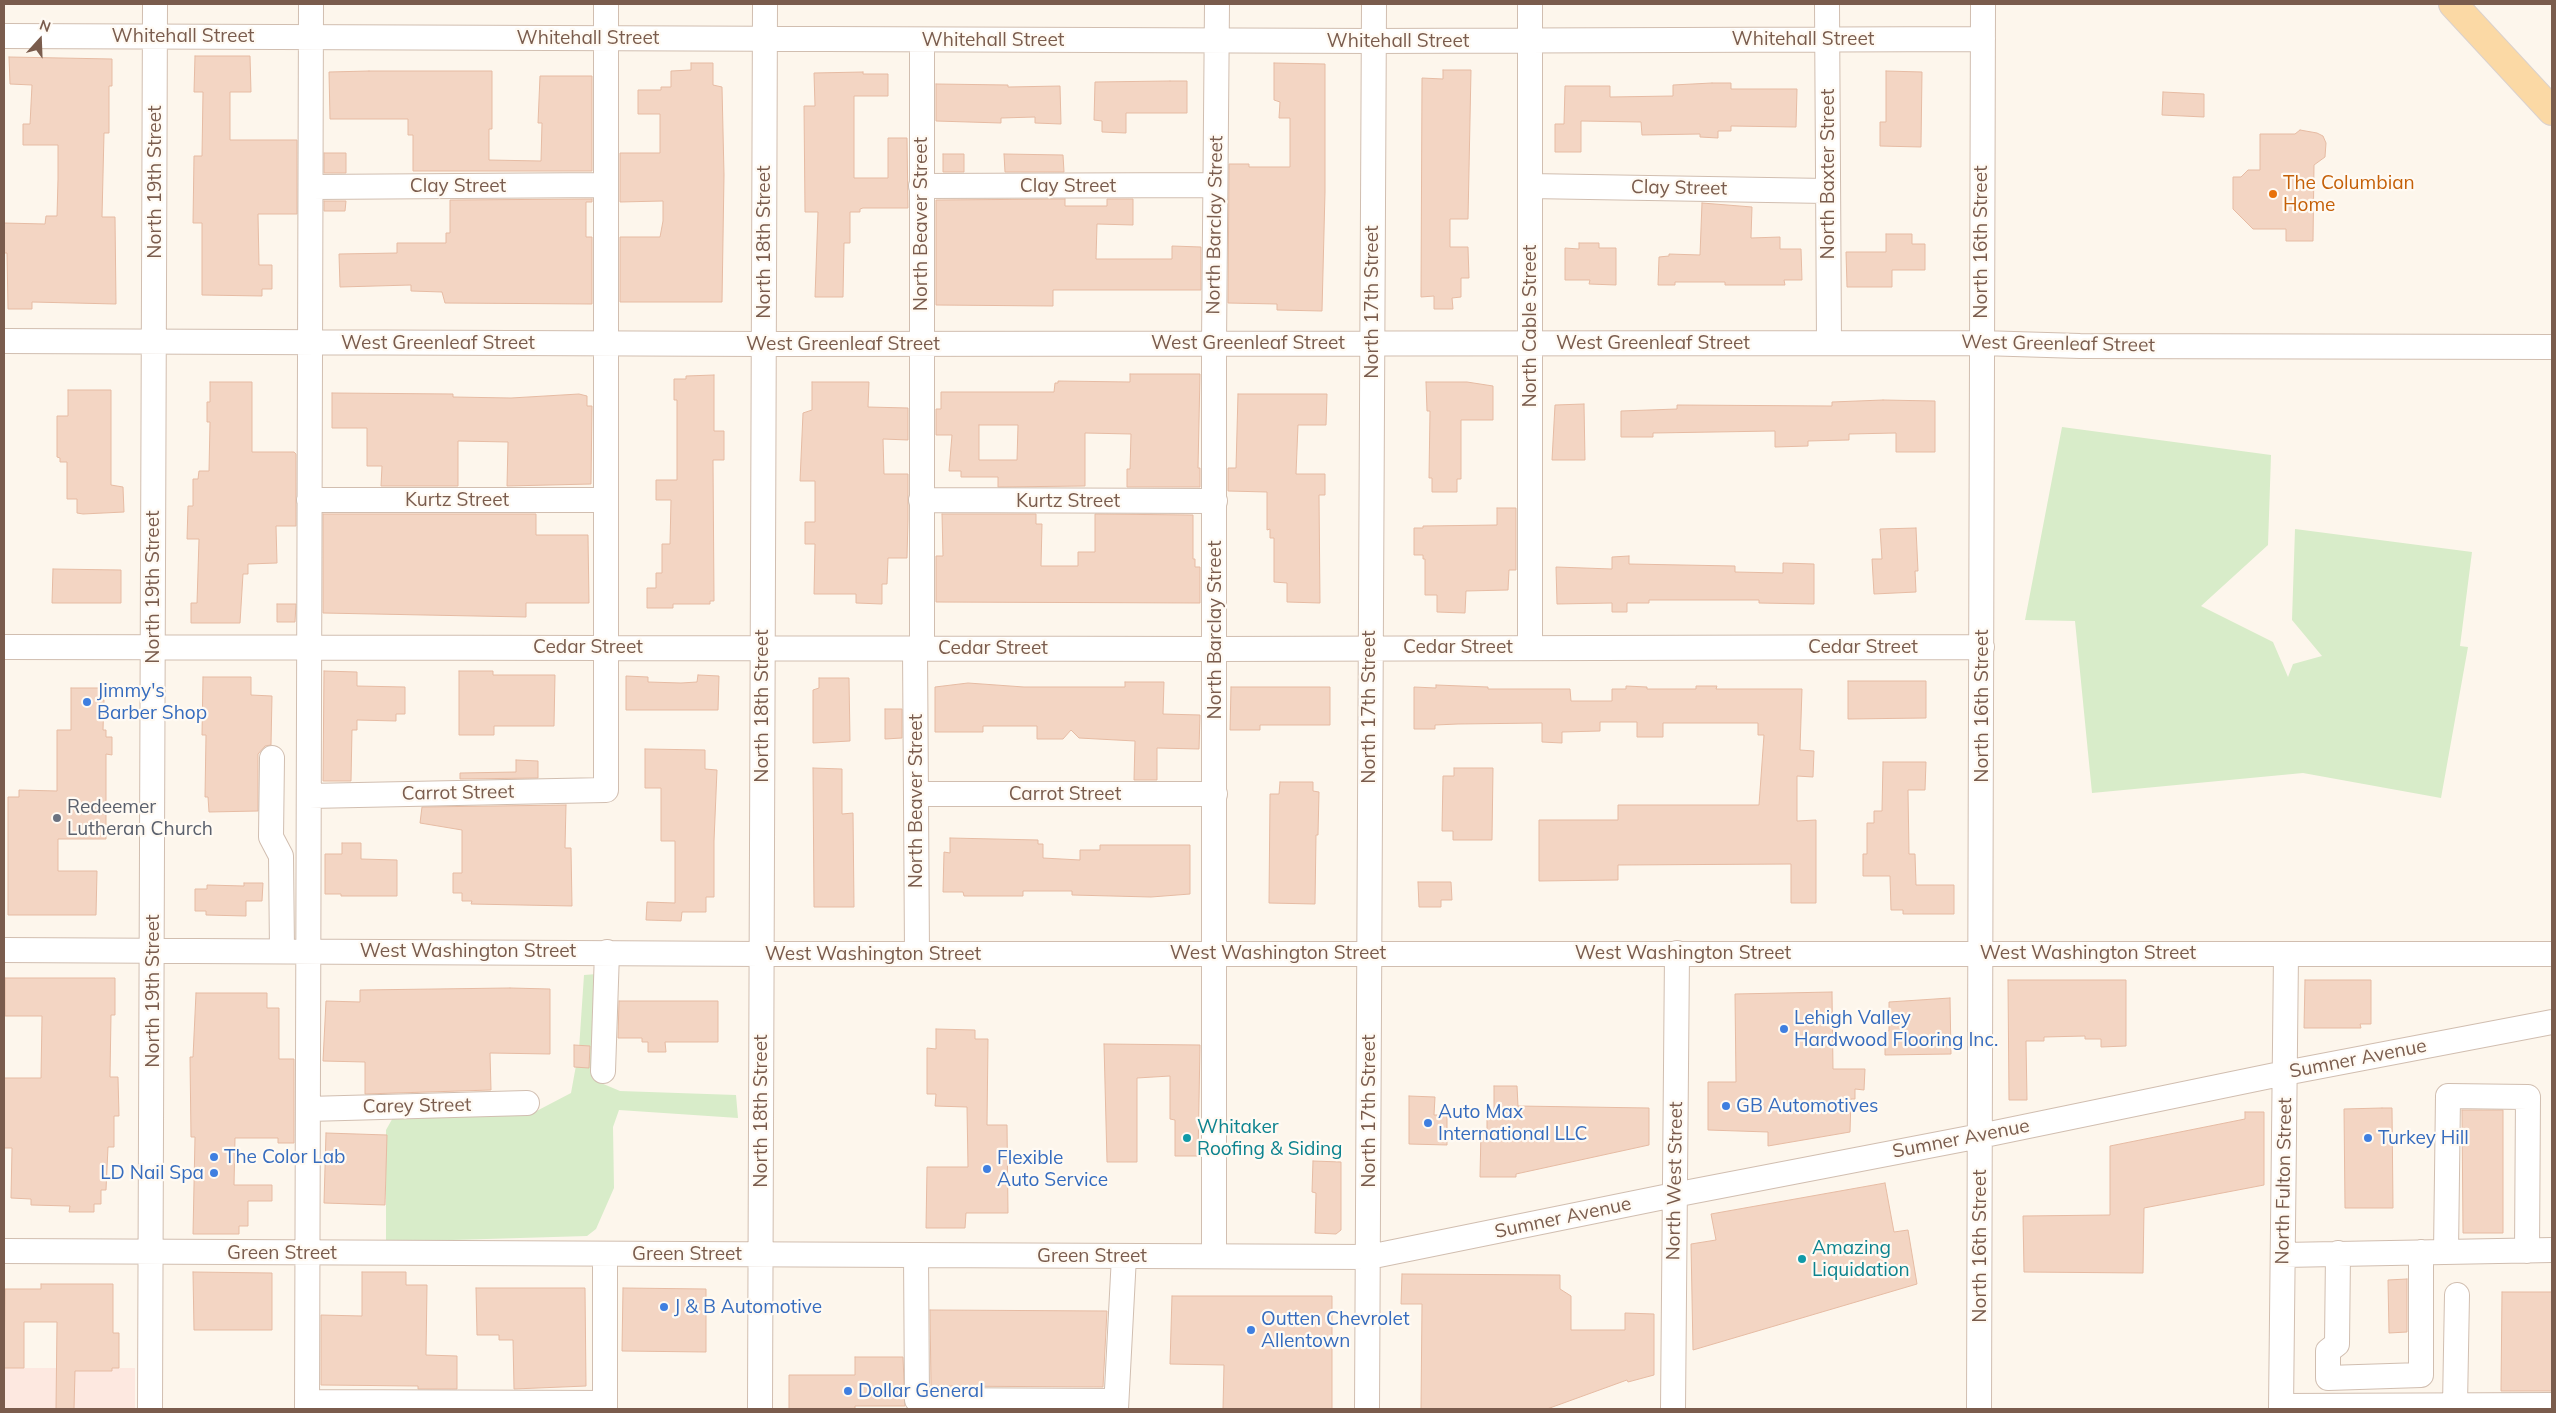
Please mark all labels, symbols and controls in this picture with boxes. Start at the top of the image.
north arrow [15,15,65,65]
text: N [37,16,53,36]
street label: Whitehall Street [112,25,254,47]
street label: Whitehall Street [517,27,659,49]
street label: Whitehall Street [1732,28,1874,50]
street label: Whitehall Street [922,29,1064,51]
street label: Whitehall Street [1327,30,1469,52]
street label: North Baxter Street [1817,89,1839,259]
street label: North 19th Street [144,105,166,259]
street label: North Barclay Street [1202,135,1228,315]
street label: North Beaver Street [910,137,932,311]
street label: North 18th Street [753,165,775,319]
street label: North 16th Street [1970,165,1992,319]
place label: The Columbian Home [2283,172,2415,216]
street label: Clay Street [410,175,506,197]
street label: Clay Street [1020,175,1116,197]
street label: Clay Street [1631,176,1727,200]
marker: The Columbian Home [2267,188,2279,200]
street label: North 17th Street [1361,225,1383,379]
street label: North Cable Street [1519,244,1541,408]
street label: West Greenleaf Street [1961,331,2155,357]
street label: West Greenleaf Street [341,332,535,354]
street label: West Greenleaf Street [1151,332,1345,354]
street label: West Greenleaf Street [1556,332,1750,354]
street label: West Greenleaf Street [746,333,940,355]
street label: Kurtz Street [405,489,509,511]
street label: Kurtz Street [1016,490,1120,512]
street label: North 19th Street [142,510,164,664]
street label: North Barclay Street [1204,540,1226,720]
street label: North 18th Street [751,629,773,783]
street label: North 16th Street [1971,629,1993,783]
street label: North 17th Street [1358,630,1380,784]
street label: Cedar Street [533,636,643,658]
street label: Cedar Street [1403,636,1513,658]
street label: Cedar Street [1808,636,1918,658]
street label: Cedar Street [938,637,1048,659]
place label: Jimmy's Barber Shop [97,680,207,724]
marker: Jimmy's Barber Shop [81,696,93,708]
street label: North Beaver Street [905,714,927,888]
street label: Carrot Street [401,781,515,805]
street label: Carrot Street [1009,783,1121,805]
place label: Redeemer Lutheran Church [67,796,213,840]
marker: Redeemer Lutheran Church [51,812,63,824]
street label: North 19th Street [142,914,164,1068]
street label: West Washington Street [360,940,576,962]
street label: West Washington Street [1170,942,1386,964]
street label: West Washington Street [1575,942,1791,964]
street label: West Washington Street [1980,942,2196,964]
street label: West Washington Street [765,943,981,965]
place label: Lehigh Valley Hardwood Flooring Inc. [1794,1007,1998,1051]
marker: Lehigh Valley Hardwood Flooring Inc. [1778,1023,1790,1035]
street label: North 18th Street [750,1034,772,1188]
street label: North 17th Street [1358,1034,1380,1188]
street label: Sumner Avenue [2288,1035,2428,1083]
street label: Carey Street [362,1094,472,1118]
place label: GB Automotives [1736,1095,1878,1117]
street label: North Fulton Street [2271,1097,2297,1265]
marker: GB Automotives [1720,1100,1732,1112]
place label: Auto Max International LLC [1438,1101,1587,1145]
street label: North West Street [1662,1101,1688,1261]
street label: Sumner Avenue [1891,1115,2031,1163]
place label: Whitaker Roofing & Siding [1197,1116,1343,1160]
marker: Auto Max International LLC [1422,1117,1434,1129]
place label: Turkey Hill [2378,1127,2469,1149]
marker: Whitaker Roofing & Siding [1181,1132,1193,1144]
marker: Turkey Hill [2362,1132,2374,1144]
place label: The Color Lab [224,1146,345,1168]
place label: Flexible Auto Service [997,1147,1108,1191]
marker: The Color Lab [208,1151,220,1163]
place label: LD Nail Spa [100,1162,204,1184]
marker: Flexible Auto Service [981,1163,993,1175]
marker: LD Nail Spa [208,1167,220,1179]
street label: North 16th Street [1969,1169,1991,1323]
street label: Sumner Avenue [1493,1192,1633,1244]
place label: Amazing Liquidation [1812,1237,1910,1281]
street label: Green Street [227,1242,337,1264]
street label: Green Street [632,1243,742,1265]
street label: Green Street [1037,1245,1147,1267]
marker: Amazing Liquidation [1796,1253,1808,1265]
place label: J & B Automotive [674,1296,822,1318]
marker: J & B Automotive [658,1301,670,1313]
place label: Outten Chevrolet Allentown [1261,1308,1410,1352]
marker: Outten Chevrolet Allentown [1245,1324,1257,1336]
place label: Dollar General [858,1380,984,1402]
marker: Dollar General [842,1385,854,1397]

